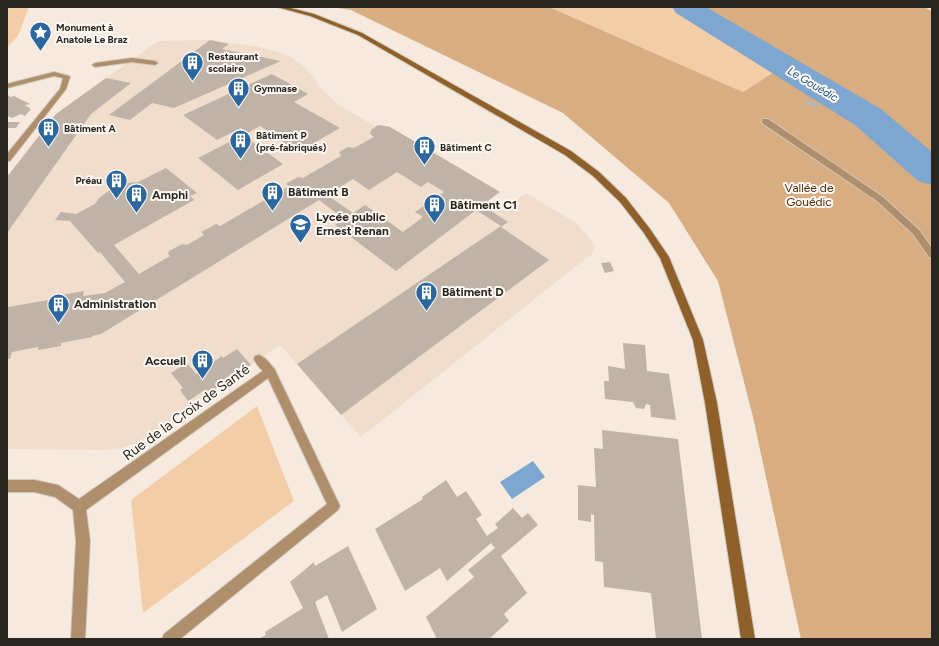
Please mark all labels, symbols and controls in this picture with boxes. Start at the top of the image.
place icon: Monument à Anatole Le Braz [28,20,54,53]
place label: Monument à Anatole Le Braz [56,21,128,46]
building icon: Restaurant scolaire [180,49,206,82]
place label: Restaurant scolaire [208,50,258,75]
water label: Le Gouédic [785,64,840,105]
building icon: Gymnase [226,75,252,108]
place label: Gymnase [254,82,298,95]
building icon: Bâtiment A [35,115,61,148]
place label: Bâtiment A [64,122,116,135]
building icon: Bâtiment P (pré-fabriqués) [228,128,254,161]
place label: Bâtiment P (pré-fabriqués) [256,129,327,154]
building icon: Bâtiment C [411,134,437,167]
place label: Bâtiment C [440,141,492,154]
building icon: Préau [104,167,130,200]
place label: Préau [76,174,102,187]
building icon: Bâtiment B [260,179,286,212]
park label: Vallée de Gouédic [785,181,834,209]
building icon: Amphi [124,182,150,215]
place label: Bâtiment B [288,185,349,199]
place label: Amphi [152,188,188,202]
building icon: Bâtiment C1 [422,192,448,225]
place label: Bâtiment C1 [450,198,517,212]
place label: Lycée public Ernest Renan [316,210,389,238]
school or university icon: Lycée public Ernest Renan [287,211,313,244]
building icon: Bâtiment D [414,279,440,312]
place label: Bâtiment D [442,285,504,299]
building icon: Administration [45,291,71,324]
place label: Administration [74,297,156,311]
building icon: Accueil [189,348,215,381]
place label: Accueil [145,354,186,368]
street label: Rue de la Croix de Santé [120,360,253,464]

